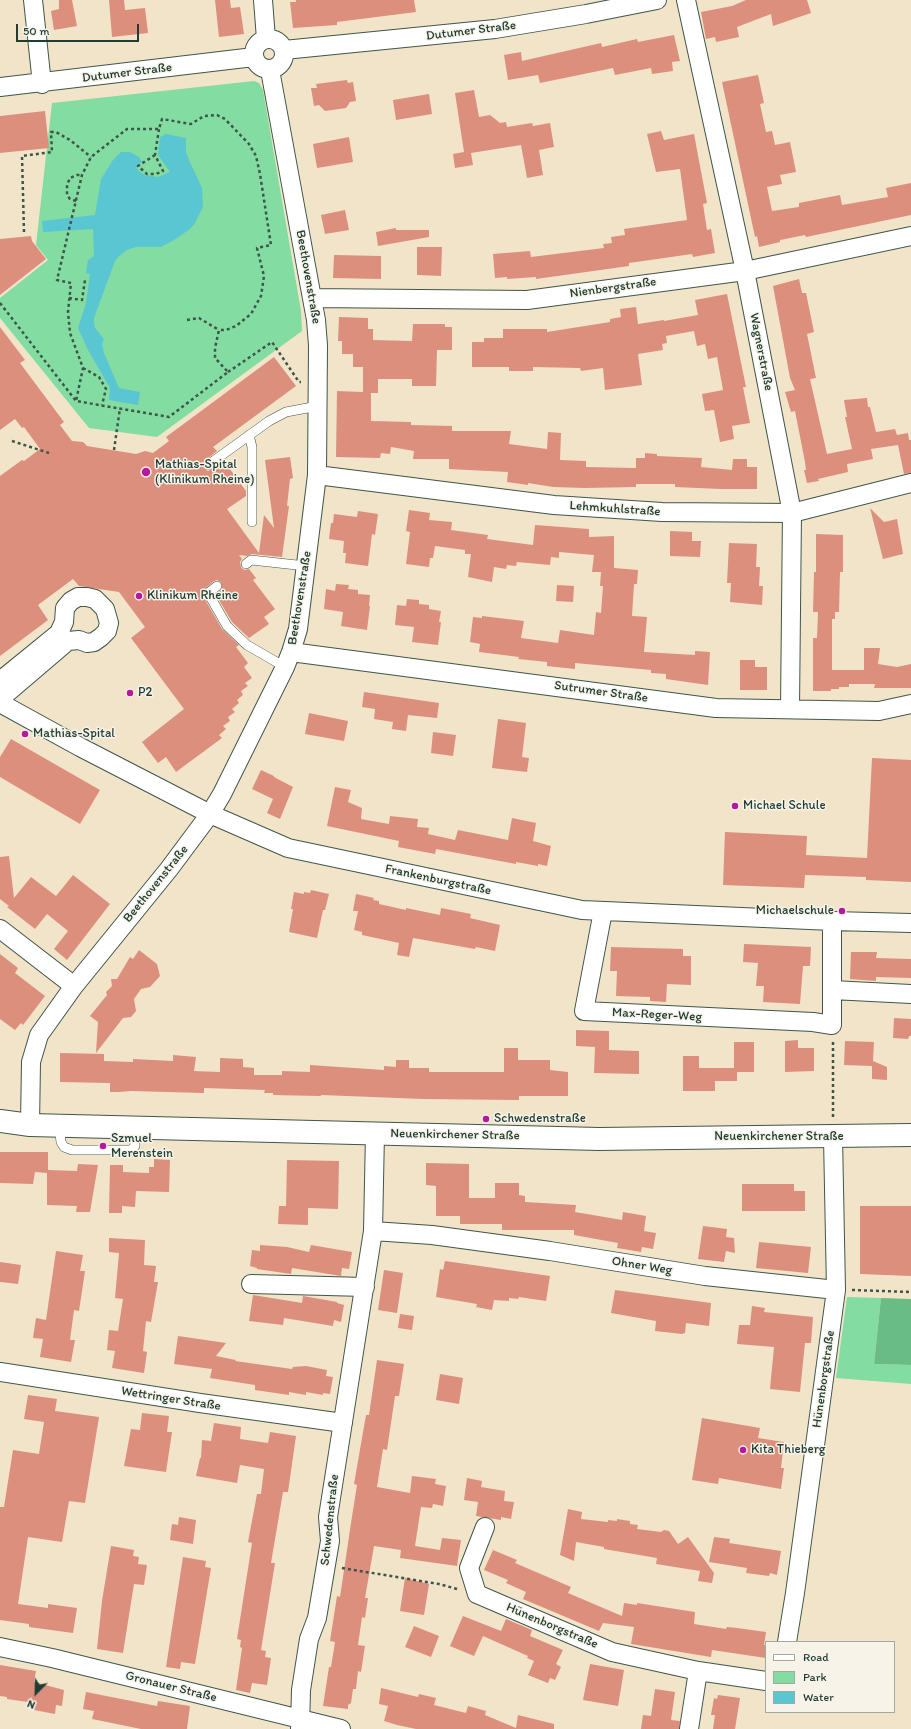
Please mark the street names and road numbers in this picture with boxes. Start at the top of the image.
street label: Dutumer Straße [425,18,517,44]
street label: Dutumer Straße [81,60,173,86]
street label: Beethovenstraße [292,229,324,325]
street label: Nienbergstraße [569,274,657,302]
street label: Wagnerstraße [746,312,776,392]
street label: Lehmkuhlstraße [569,498,661,520]
street label: Beethovenstraße [285,550,315,646]
street label: Sutrumer Straße [553,678,649,706]
street label: Beethovenstraße [120,842,192,926]
street label: Frankenburgstraße [383,861,493,899]
street label: Max-Reger-Weg [612,1005,702,1025]
street label: Neuenkirchener Straße [390,1126,520,1144]
street label: Neuenkirchener Straße [714,1129,844,1145]
street label: Ohner Weg [611,1254,673,1278]
street label: Hünenborgstraße [809,1329,839,1429]
street label: Wettringer Straße [120,1383,222,1415]
street label: Schwedenstraße [317,1473,343,1567]
street label: Hünenborgstraße [504,1600,600,1652]
street label: Gronauer Straße [124,1668,218,1706]

